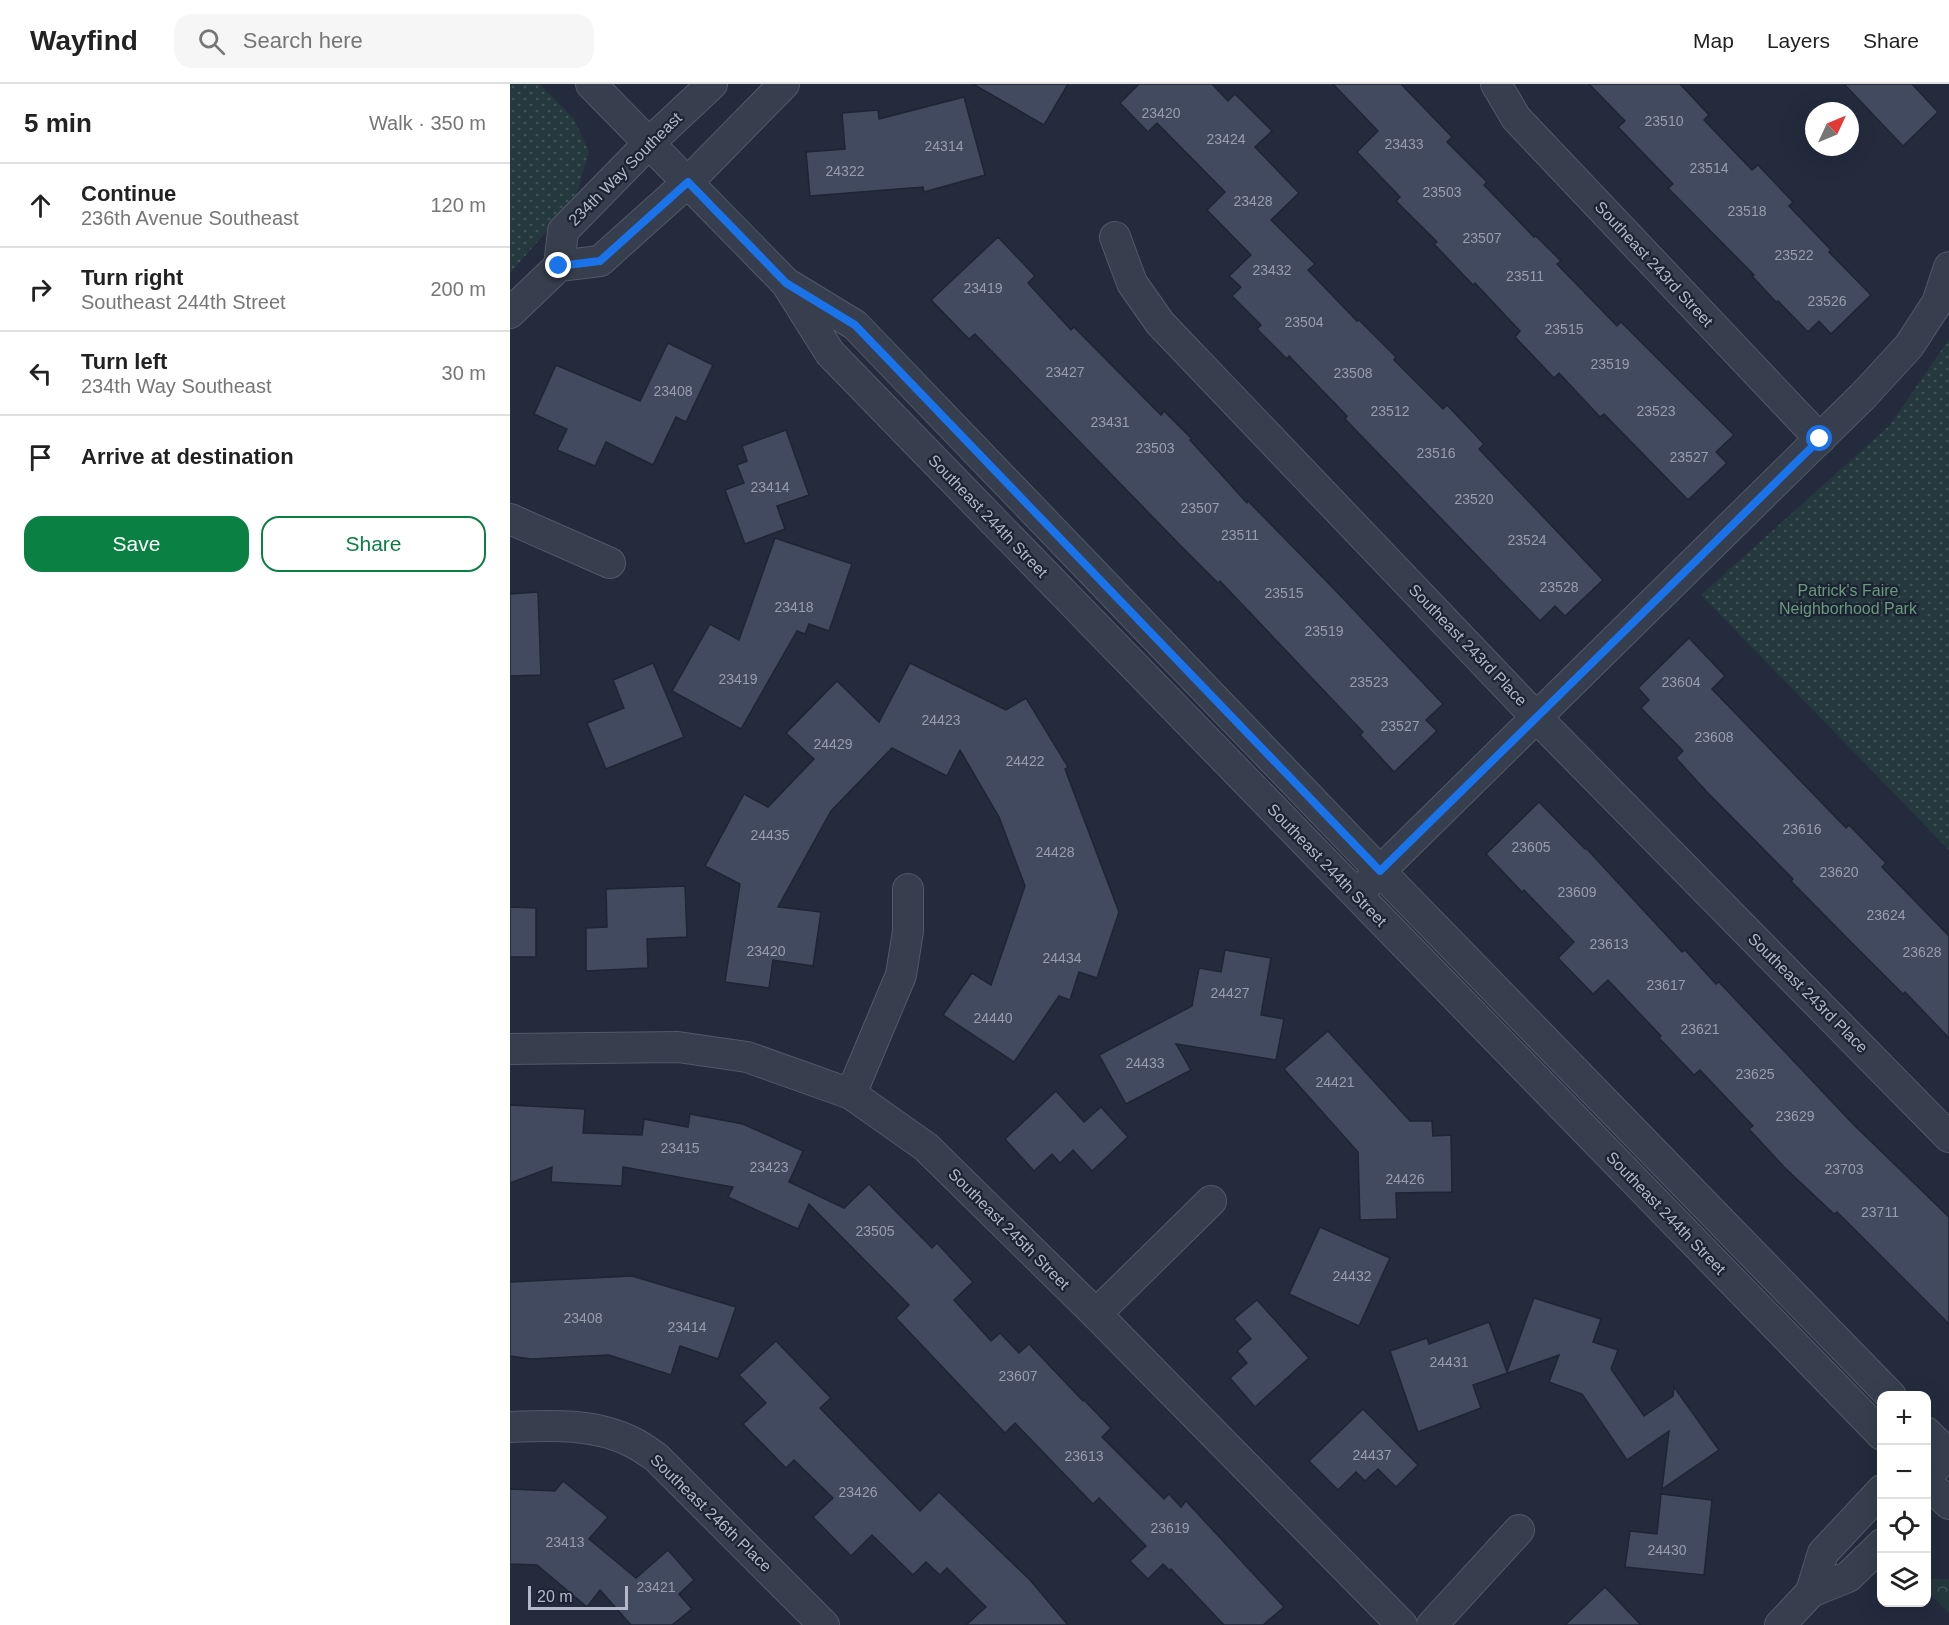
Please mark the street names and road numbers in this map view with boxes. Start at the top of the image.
street label: 234th Way Southeast [565,109,685,229]
street label: Southeast 243rd Street [1592,198,1717,330]
street label: Southeast 244th Street [925,451,1051,581]
street label: Southeast 243rd Place [1406,581,1530,709]
street label: Southeast 244th Street [1264,800,1390,930]
street label: Southeast 243rd Place [1745,930,1871,1056]
street label: Southeast 244th Street [1603,1148,1729,1278]
street label: Southeast 245th Street [945,1165,1073,1293]
street label: Southeast 246th Place [647,1451,775,1575]

